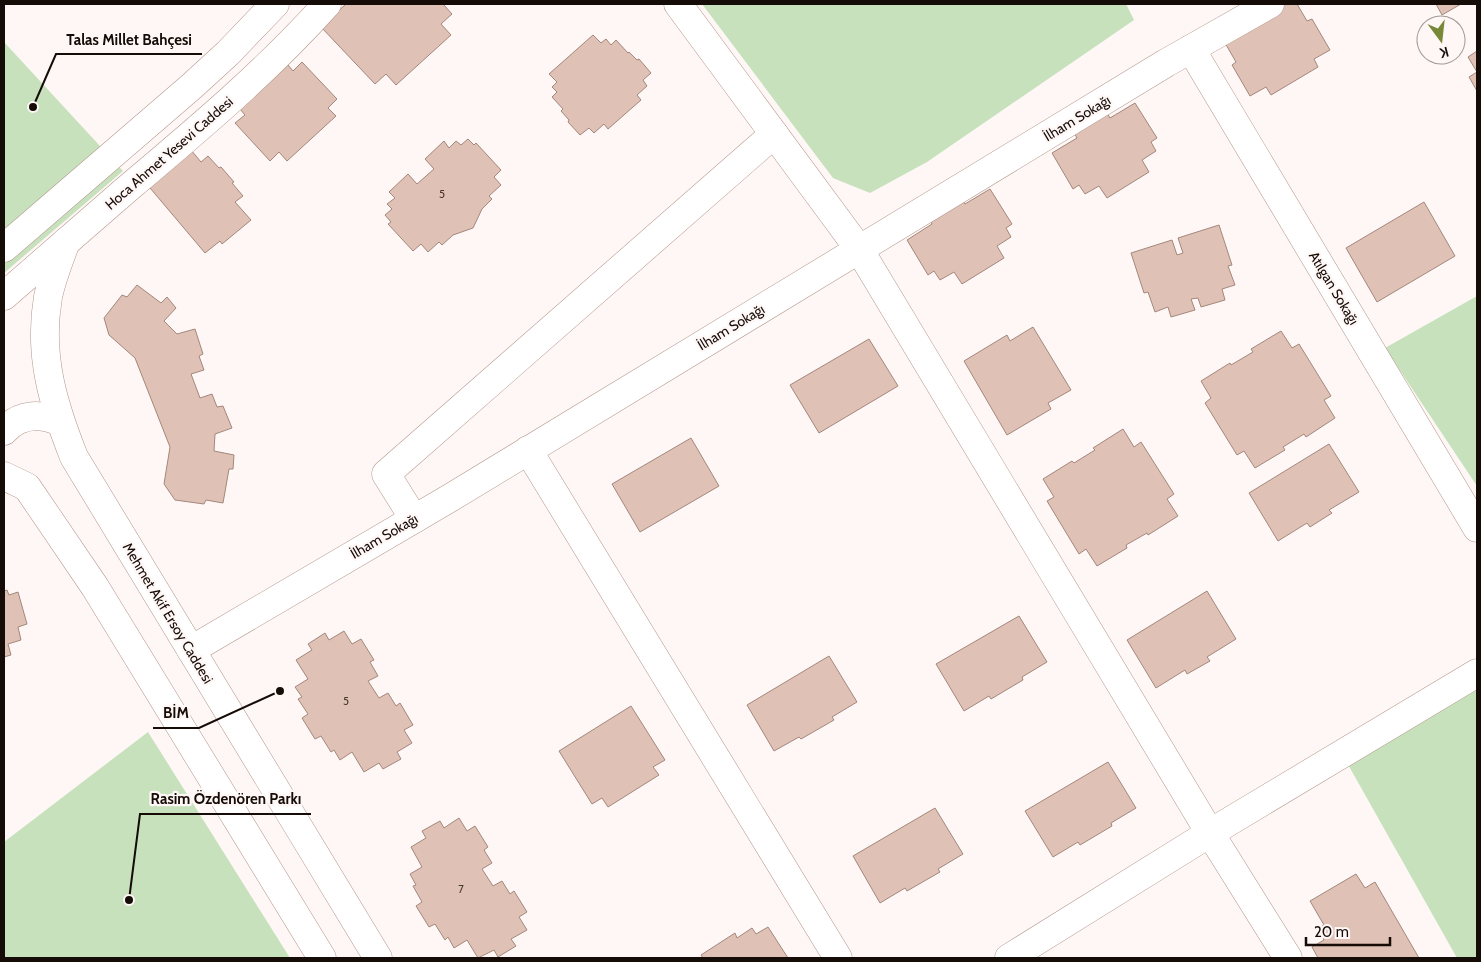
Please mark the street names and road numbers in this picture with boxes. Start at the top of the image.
street label: İlham Sokağı [1040,91,1114,145]
street label: Hoca Ahmet Yesevi Caddesi [101,92,237,214]
street label: Atılgan Sokağı [1305,248,1363,328]
street label: İlham Sokağı [694,300,768,354]
street label: İlham Sokağı [347,509,421,563]
street label: Mehmet Akif Ersoy Caddesi [119,539,217,687]

